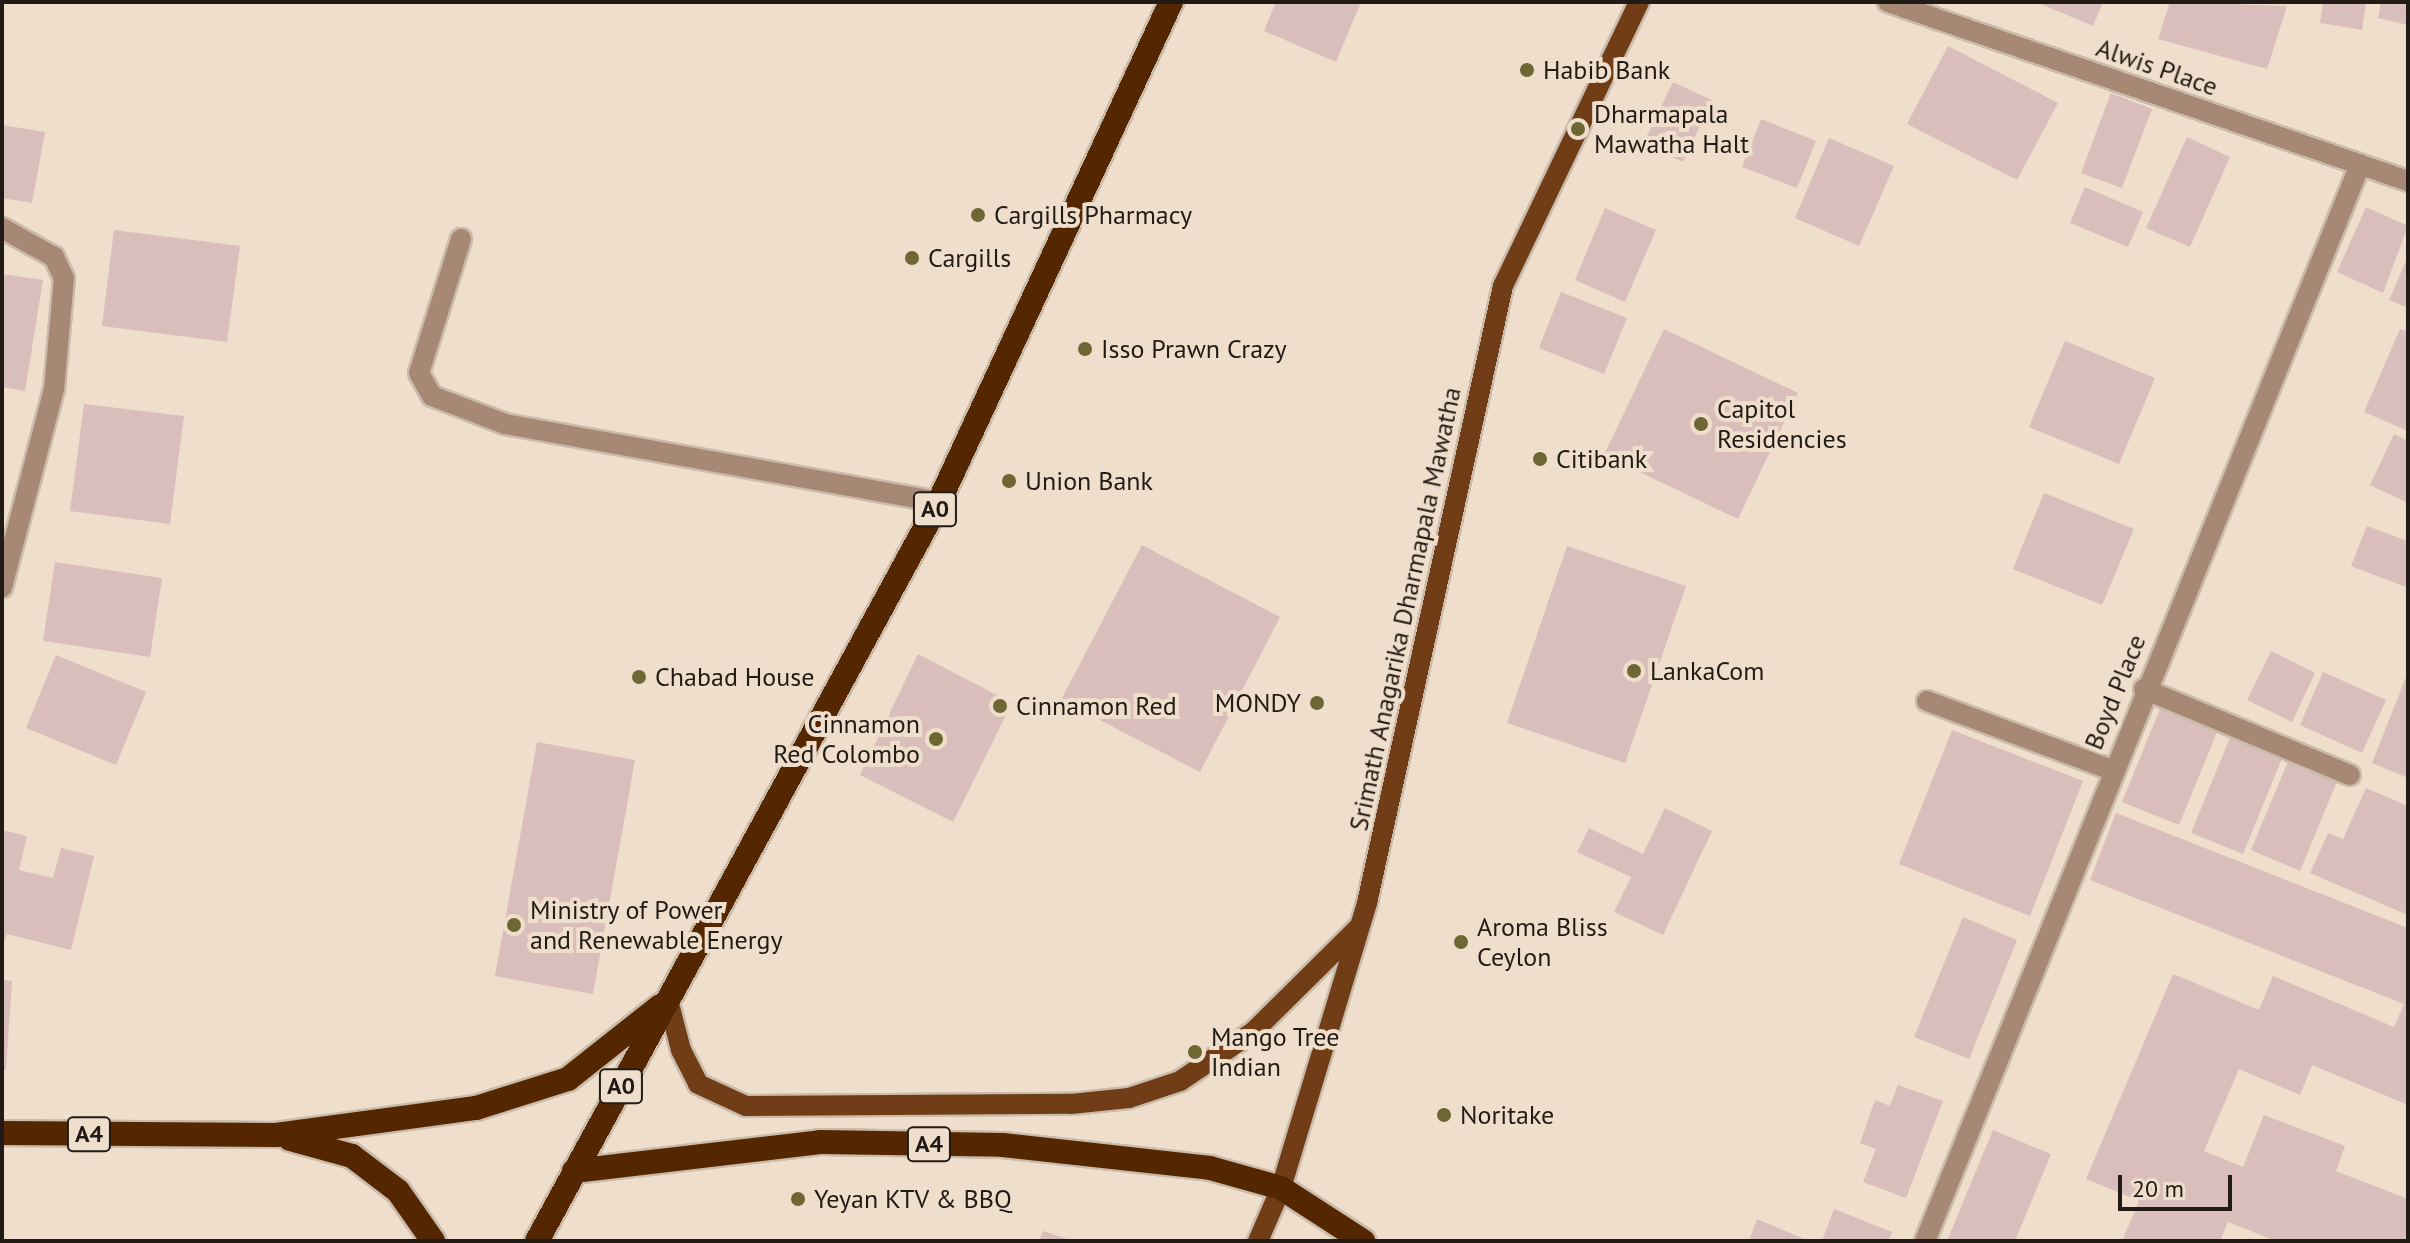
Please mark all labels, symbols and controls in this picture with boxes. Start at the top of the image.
street label: Alwis Place [2092,32,2222,102]
place label: Habib Bank [1543,54,1670,86]
marker: Habib Bank [1518,61,1536,79]
place label: Dharmapala Mawatha Halt [1594,98,1749,160]
marker: Dharmapala Mawatha Halt [1569,120,1587,138]
place label: Cargills Pharmacy [994,199,1192,231]
marker: Cargills Pharmacy [969,206,987,224]
place label: Cargills [928,242,1011,274]
marker: Cargills [903,249,921,267]
place label: Isso Prawn Crazy [1101,333,1287,365]
marker: Isso Prawn Crazy [1076,340,1094,358]
street label: Srimath Anagarika Dharmapala Mawatha [1343,384,1467,834]
place label: Capitol Residencies [1717,393,1847,454]
marker: Capitol Residencies [1692,415,1710,433]
place label: Citibank [1556,443,1647,475]
marker: Citibank [1531,450,1549,468]
place label: Union Bank [1025,465,1153,497]
marker: Union Bank [1000,472,1018,490]
road number: A0 [911,489,959,529]
street label: Boyd Place [2078,630,2152,754]
place label: LankaCom [1650,655,1764,687]
place label: Chabad House [655,661,814,693]
marker: LankaCom [1625,662,1643,680]
marker: Chabad House [630,668,648,686]
place label: MONDY [1215,687,1301,719]
place label: Cinnamon Red [1016,690,1177,722]
marker: MONDY [1308,694,1326,712]
marker: Cinnamon Red [991,697,1009,715]
place label: Cinnamon Red Colombo [773,708,920,770]
marker: Cinnamon Red Colombo [927,730,945,748]
place label: Ministry of Power and Renewable Energy [530,894,783,956]
place label: Aroma Bliss Ceylon [1477,911,1608,972]
marker: Ministry of Power and Renewable Energy [505,916,523,934]
marker: Aroma Bliss Ceylon [1452,933,1470,951]
place label: Mango Tree Indian [1211,1021,1340,1082]
marker: Mango Tree Indian [1186,1043,1204,1061]
road number: A0 [597,1066,645,1106]
place label: Noritake [1460,1099,1554,1131]
marker: Noritake [1435,1106,1453,1124]
road number: A4 [65,1114,113,1154]
road number: A4 [905,1124,953,1164]
scale bar [2122,1159,2236,1209]
text: 20 m [2132,1173,2184,1204]
place label: Yeyan KTV & BBQ [814,1183,1013,1215]
marker: Yeyan KTV & BBQ [789,1190,807,1208]

